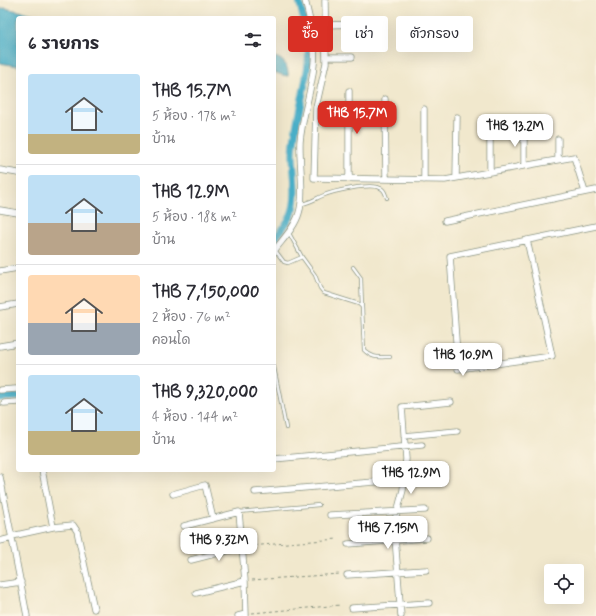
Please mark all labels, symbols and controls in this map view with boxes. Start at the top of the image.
chip: ซื้อ [288,16,333,52]
chip: เช่า [341,16,388,52]
chip: ตัวกรอง [396,16,473,52]
icon: filters [242,29,264,51]
text: 6 รายการ [28,33,99,55]
text: THB 15.7M [152,80,232,102]
icon: home [60,90,108,138]
pin: THB 15.7M [311,101,403,135]
text: THB 15.7M [327,105,387,122]
text: 5 ห้อง · 178 m² [152,108,236,125]
pin: THB 13.2M [469,114,561,148]
text: THB 13.2M [486,118,544,135]
text: บ้าน [152,131,175,148]
text: THB 12.9M [152,181,229,203]
icon: home [60,191,108,239]
text: 5 ห้อง · 188 m² [152,209,237,226]
text: บ้าน [152,232,175,249]
text: THB 7,150,000 [152,281,259,303]
icon: home [60,291,108,339]
text: 2 ห้อง · 76 m² [152,309,231,326]
text: คอนโด [152,332,190,349]
pin: THB 10.9M [417,343,509,377]
text: THB 10.9M [433,347,493,364]
text: THB 9,320,000 [152,381,258,403]
icon: home [60,391,108,439]
text: 4 ห้อง · 144 m² [152,409,238,426]
text: บ้าน [152,432,175,449]
pin: THB 12.9M [365,461,457,495]
text: THB 12.9M [381,465,441,482]
pin: THB 7.15M [342,516,434,550]
text: THB 7.15M [358,520,418,537]
pin: THB 9.32M [173,528,265,562]
text: THB 9.32M [189,532,249,549]
map controls [544,564,584,604]
button: locate [544,564,584,604]

